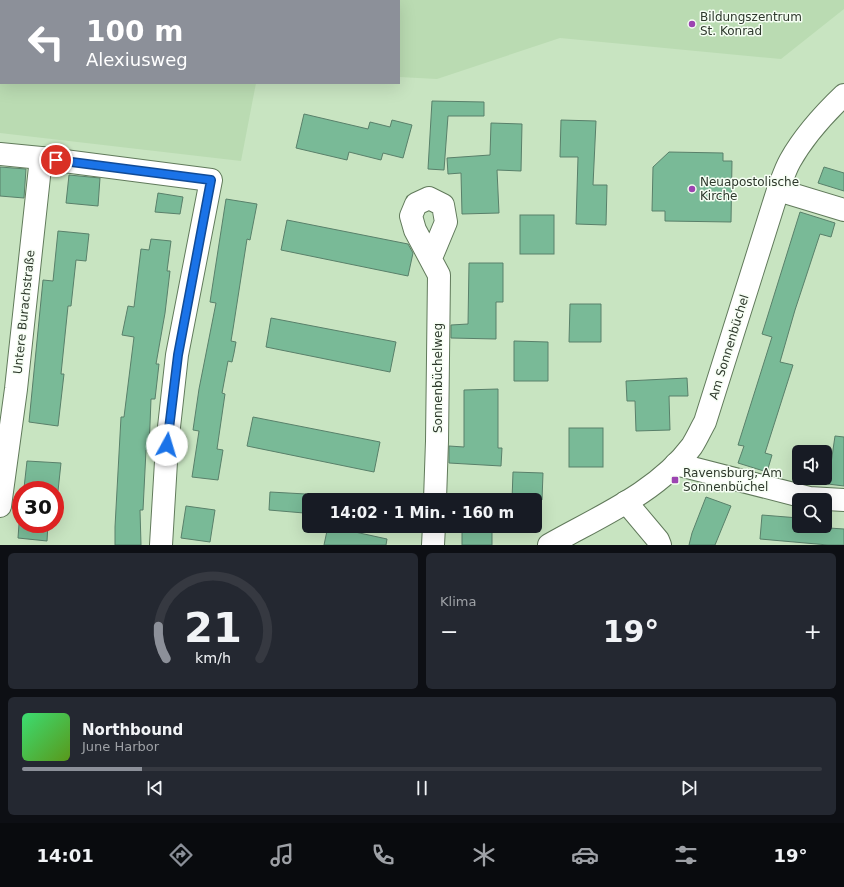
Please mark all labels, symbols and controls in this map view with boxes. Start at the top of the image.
place label: Bildungszentrum St. Konrad [700,10,802,38]
text: 100 m [86,15,183,48]
icon: left [20,16,72,68]
marker: Bildungszentrum St. Konrad [687,19,697,29]
text: Alexiusweg [86,49,188,70]
pin [39,143,73,177]
icon: arrive [45,149,67,171]
place label: Neuapostolische Kirche [700,175,799,203]
marker: Neuapostolische Kirche [687,184,697,194]
street label: Untere Burachstraße [11,249,37,375]
street label: Am Sonnenbüchel [706,293,752,401]
street label: Sonnenbüchelweg [431,323,445,433]
position arrow [146,424,188,466]
map controls [792,445,832,533]
button: sound [792,445,832,485]
place label: Ravensburg, Am Sonnenbüchel [683,466,782,494]
marker: Ravensburg, Am Sonnenbüchel [670,475,680,485]
speed limit sign: 30 [12,481,64,533]
button: search [792,493,832,533]
text: 14:02 · 1 Min. · 160 m [330,504,514,522]
text: Klima [440,594,476,609]
text: 21 [184,603,242,652]
text: 19° [603,614,659,649]
text: − [440,619,458,644]
text: + [804,619,822,644]
text: km/h [195,650,231,666]
text: Northbound [82,721,183,739]
text: June Harbor [82,739,159,754]
icon: previous [144,777,166,799]
icon: pause [411,777,433,799]
icon: next [678,777,700,799]
icon: directions [167,841,195,869]
icon: music [268,841,296,869]
icon: phone [369,841,397,869]
icon: climate [470,841,498,869]
icon: car [571,841,599,869]
icon: filters [672,841,700,869]
text: 14:01 [37,845,94,866]
text: 19° [773,845,807,866]

